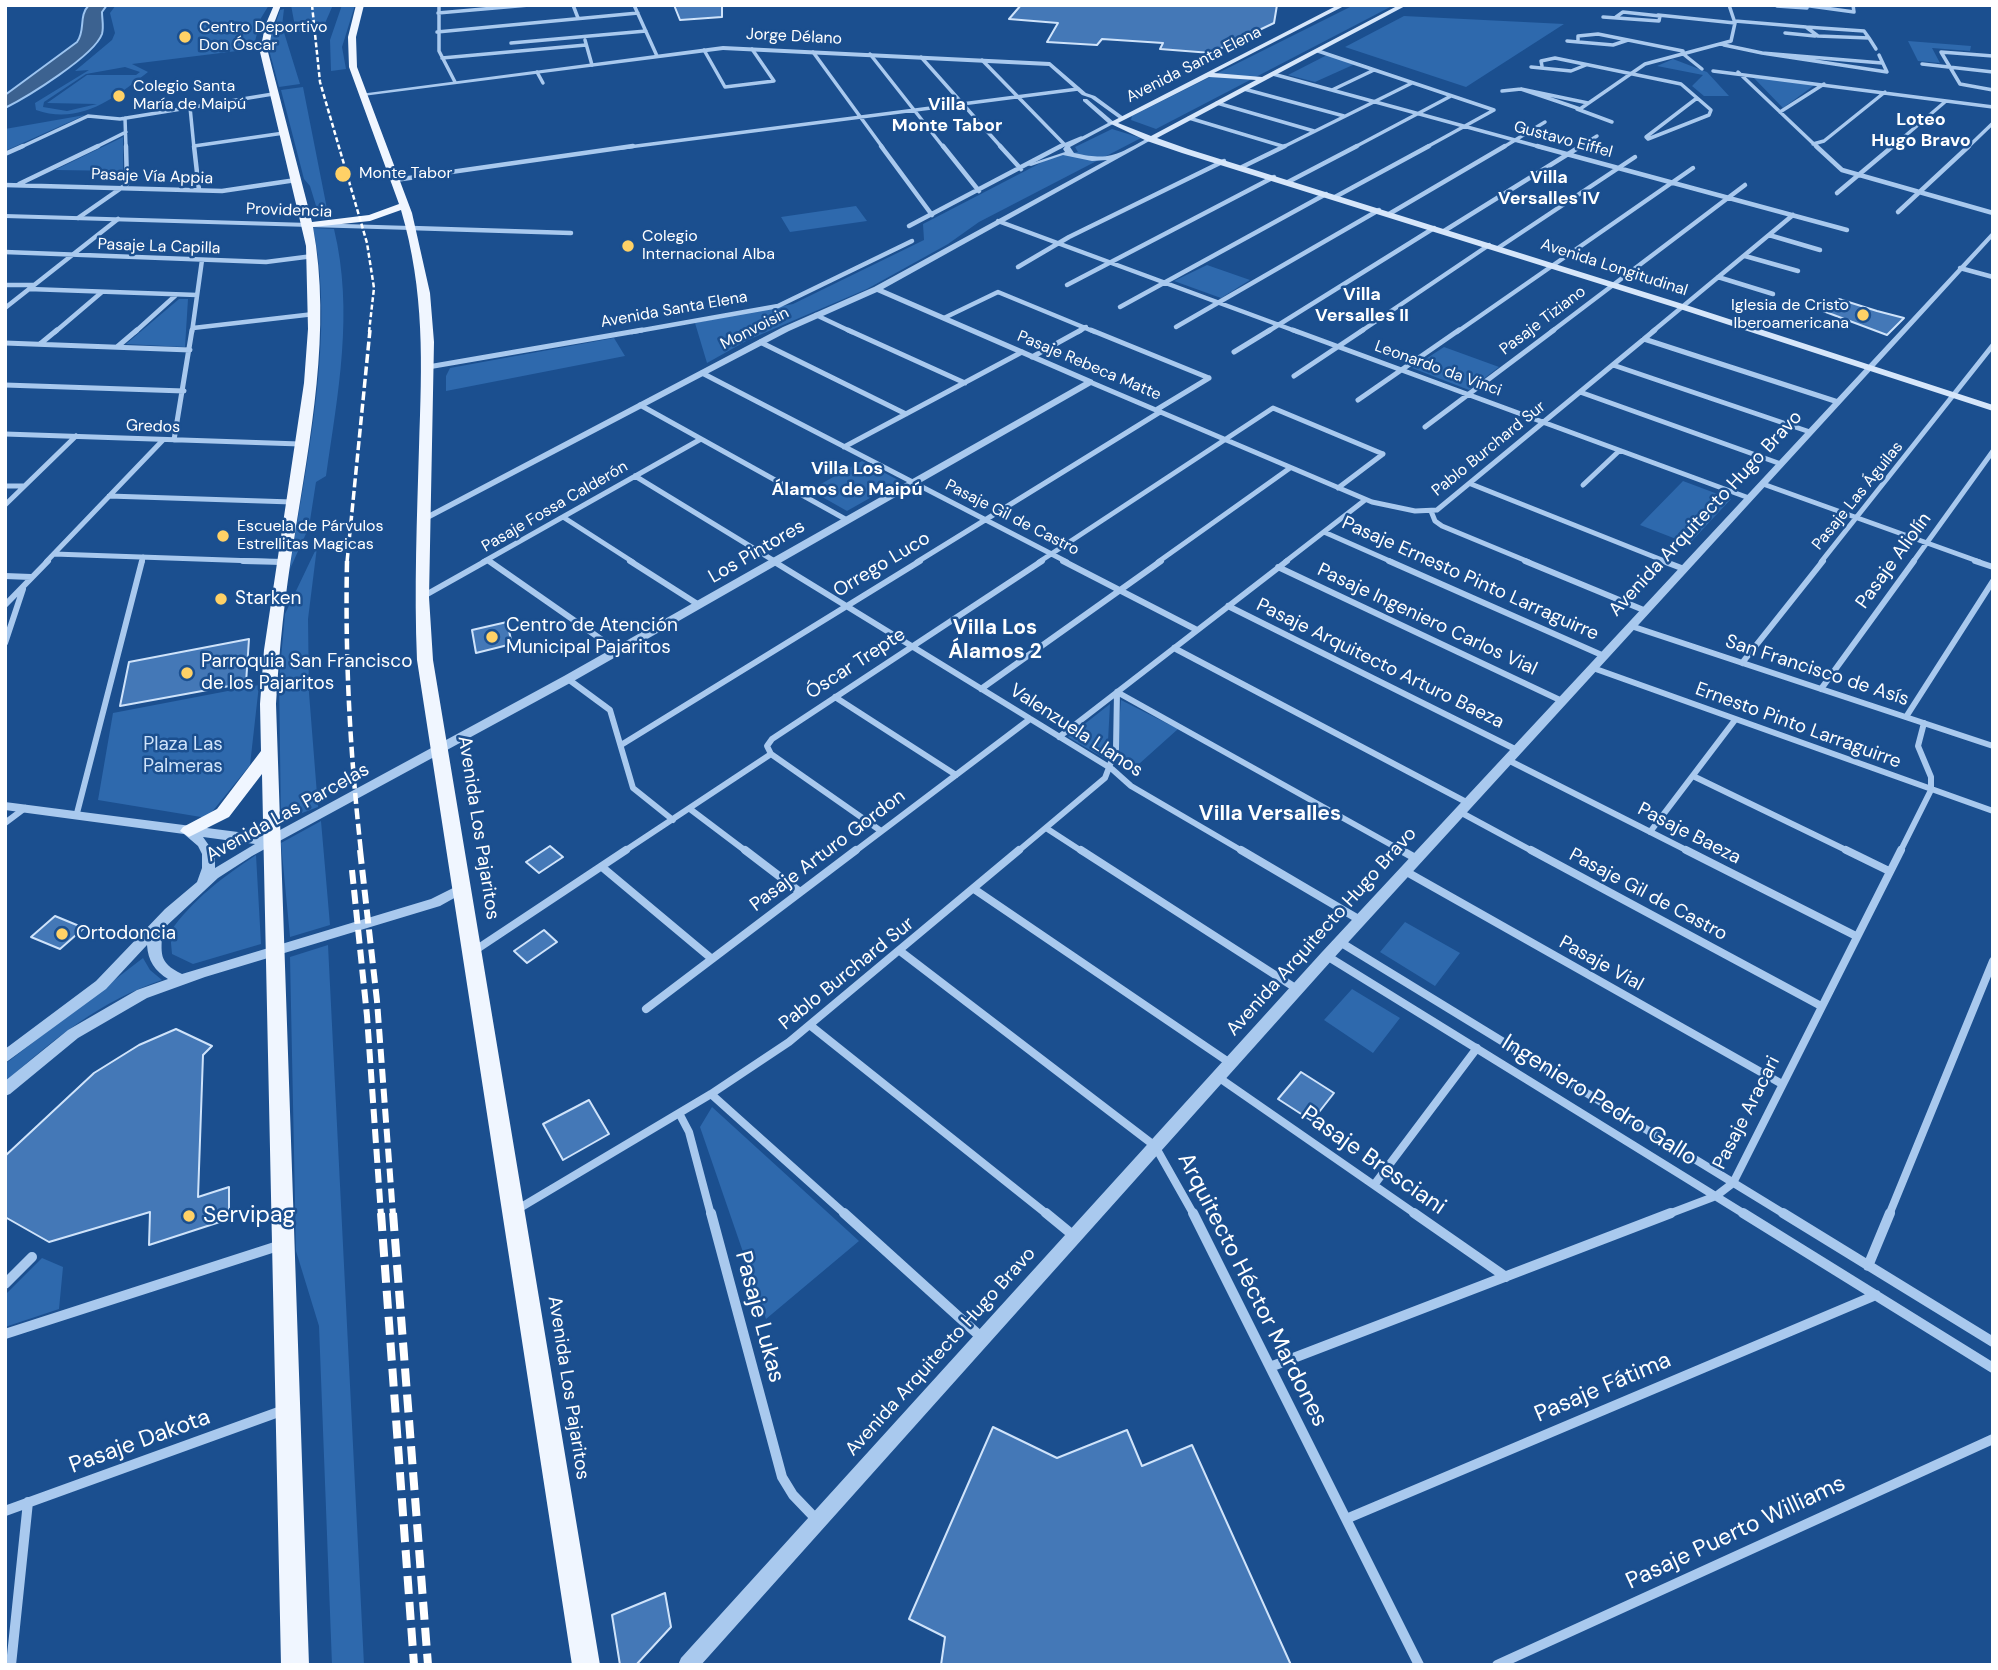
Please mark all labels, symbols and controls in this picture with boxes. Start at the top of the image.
place label: Centro Deportivo Don Óscar [199,18,328,56]
street label: Avenida Santa Elena [1123,23,1265,107]
street label: Jorge Délano [745,25,843,49]
marker: Centro Deportivo Don Óscar [177,29,193,45]
place label: Colegio Santa María de Maipú [133,77,246,115]
marker: Colegio Santa María de Maipú [111,88,127,104]
district label: Villa Monte Tabor [892,94,1002,136]
district label: Loteo Hugo Bravo [1871,109,1971,152]
street label: Gustavo Eiffel [1511,118,1615,162]
marker: Monte Tabor [333,164,353,184]
place label: Monte Tabor [359,164,452,184]
street label: Pasaje Vía Appia [91,165,213,189]
district label: Villa Versalles IV [1498,167,1600,210]
street label: Providencia [246,200,332,222]
place label: Colegio Internacional Alba [642,227,775,265]
street label: Pasaje La Capilla [97,235,221,259]
street label: Avenida Longitudinal [1538,235,1690,301]
marker: Colegio Internacional Alba [620,238,636,254]
street label: Pasaje Tiziano [1496,282,1590,360]
district label: Villa Versalles II [1315,284,1409,326]
street label: Avenida Santa Elena [599,288,749,332]
place label: Iglesia de Cristo Iberoamericana [1731,296,1849,334]
street label: Monvoisin [718,304,792,354]
marker: Iglesia de Cristo Iberoamericana [1855,307,1871,323]
street label: Pasaje Rebeca Matte [1014,327,1164,405]
street label: Leonardo da Vinci [1372,337,1504,401]
street label: Pablo Burchard Sur [1428,397,1550,501]
street label: Avenida Arquitecto Hugo Bravo [1605,406,1807,622]
street label: Gredos [125,416,181,438]
street label: Pasaje Las Águilas [1808,438,1908,554]
street label: Pasaje Fossa Calderón [479,457,631,557]
district label: Villa Los Álamos de Maipú [771,458,923,500]
street label: Pasaje Gil de Castro [942,476,1082,560]
street label: Pasaje Aliolín [1851,508,1937,614]
street label: Pasaje Ernesto Pinto Larraguirre [1338,512,1602,646]
street label: Los Pintores [705,515,809,589]
place label: Escuela de Párvulos Estrellitas Magicas [237,517,384,555]
street label: Orrego Luco [830,527,934,603]
marker: Escuela de Párvulos Estrellitas Magicas [215,528,231,544]
street label: Pasaje Ingeniero Carlos Vial [1314,559,1540,681]
place label: Starken [235,588,301,610]
marker: Starken [213,591,229,607]
street label: Pasaje Arquitecto Arturo Baeza [1253,594,1507,734]
place label: Centro de Atención Municipal Pajaritos [506,615,678,659]
district label: Villa Los Álamos 2 [948,615,1042,665]
street label: Óscar Trepte [802,623,910,705]
marker: Centro de Atención Municipal Pajaritos [484,629,500,645]
street label: San Francisco de Asís [1722,631,1912,711]
place label: Parroquia San Francisco de los Pajaritos [201,651,412,695]
marker: Parroquia San Francisco de los Pajaritos [179,665,195,681]
street label: Ernesto Pinto Larraguirre [1692,678,1904,774]
street label: Valenzuela Llanos [1005,679,1147,783]
park label: Plaza Las Palmeras [143,734,223,778]
street label: Avenida Los Pajaritos [452,735,504,921]
street label: Avenida Las Parcelas [202,759,374,867]
street label: Pasaje Arturo Gordon [746,785,910,917]
street label: Pasaje Baeza [1634,798,1744,870]
district label: Villa Versalles [1199,801,1341,827]
street label: Avenida Arquitecto Hugo Bravo [1222,823,1422,1041]
street label: Pasaje Gil de Castro [1565,844,1731,946]
street label: Pablo Burchard Sur [775,913,919,1035]
place label: Ortodoncia [76,923,176,945]
marker: Ortodoncia [54,926,70,942]
street label: Pasaje Vial [1555,931,1647,997]
street label: Ingeniero Pedro Gallo [1496,1030,1702,1172]
street label: Pasaje Aracari [1709,1053,1785,1173]
street label: Pasaje Bresciani [1295,1101,1451,1221]
street label: Arquitecto Héctor Mardones [1171,1148,1333,1432]
place label: Servipag [203,1202,295,1230]
marker: Servipag [181,1208,197,1224]
street label: Avenida Arquitecto Hugo Bravo [841,1243,1041,1461]
street label: Pasaje Lukas [728,1248,790,1386]
street label: Avenida Los Pajaritos [542,1295,594,1481]
street label: Pasaje Fátima [1531,1347,1675,1429]
street label: Pasaje Dakota [66,1404,214,1480]
street label: Pasaje Puerto Williams [1622,1470,1850,1596]

